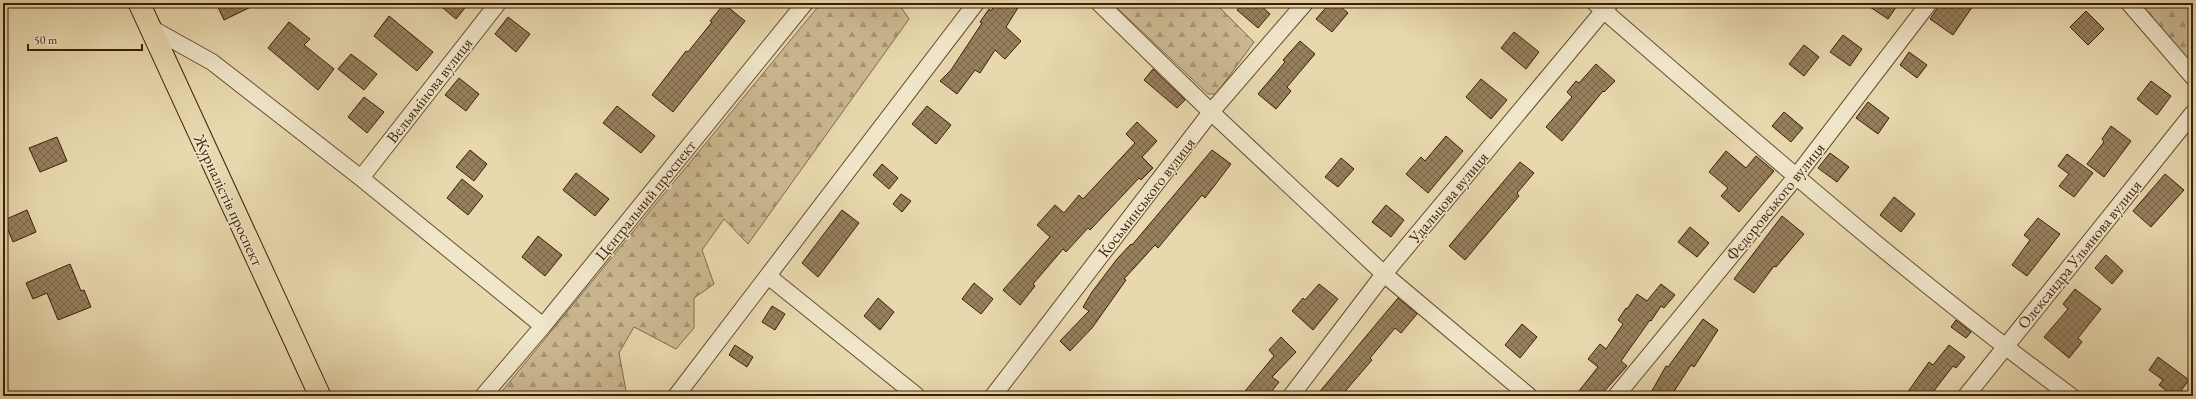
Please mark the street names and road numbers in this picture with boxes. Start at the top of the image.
street label: Вельямінова вулиця [382,33,477,147]
street label: Журналістів проспект [188,130,268,270]
street label: Косьминського вулиця [1093,133,1200,262]
street label: Центральний проспект [590,135,701,265]
street label: Федоровського вулиця [1721,138,1829,265]
street label: Удальцова вулиця [1403,147,1493,248]
street label: Олександра Ульянова вулиця [2013,175,2146,333]

